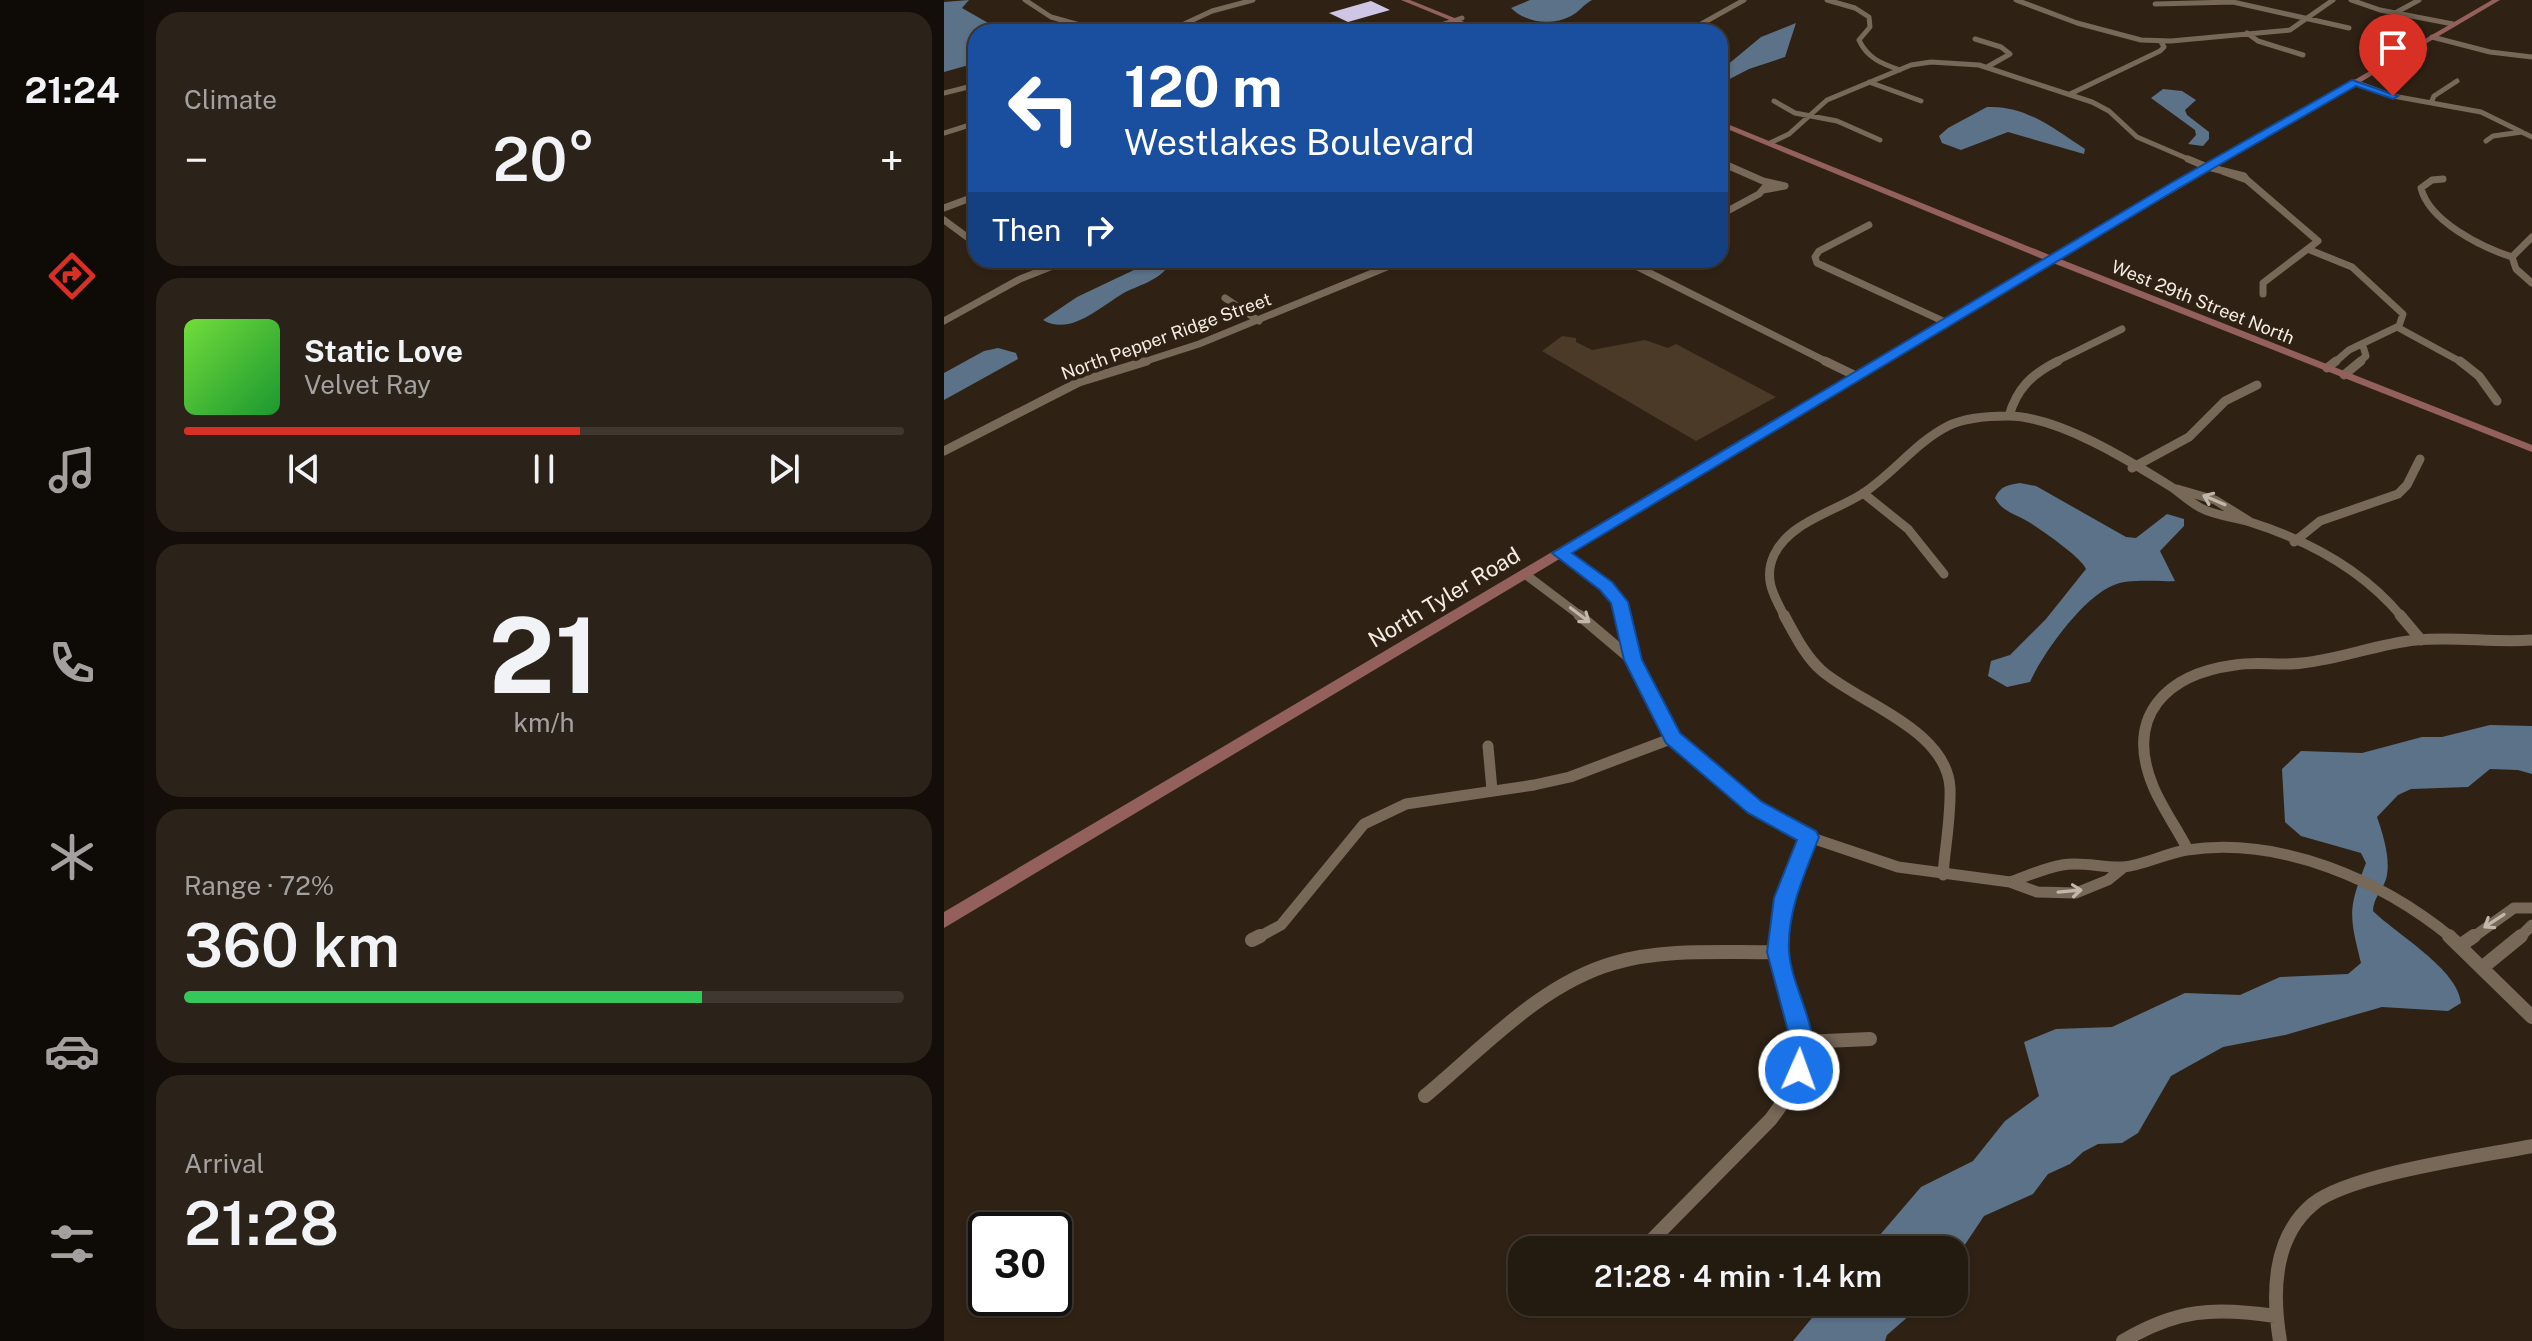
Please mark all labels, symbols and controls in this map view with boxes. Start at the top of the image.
pin [2359,14.0,2427,96]
icon: arrive [2371,26,2415,70]
text: 120 m [1124,54,1282,120]
icon: left [992,56,1096,160]
text: 21:24 [24,69,120,111]
text: Climate [184,84,277,115]
text: Westlakes Boulevard [1124,121,1475,163]
text: 20° [493,124,595,195]
text: − [184,134,208,186]
text: + [880,134,904,186]
icon: right [1077,208,1121,252]
text: Then [992,212,1061,248]
icon: directions [44,248,100,304]
street label: West 29th Street North [2109,256,2297,348]
street label: North Pepper Ridge Street [1058,288,1274,384]
text: Static Love [304,333,463,369]
text: Velvet Ray [304,369,431,400]
icon: music [44,442,100,498]
icon: previous [282,447,326,491]
icon: pause [522,447,566,491]
icon: next [762,447,806,491]
one-way arrow [2202,491,2227,506]
street label: North Tyler Road [1363,541,1525,653]
text: 21 [489,594,599,716]
one-way arrow [1569,607,1590,624]
icon: phone [44,635,100,691]
text: km/h [513,707,575,738]
icon: climate [44,829,100,885]
text: Range · 72% [184,870,334,901]
one-way arrow [2056,883,2082,898]
text: 360 km [184,910,400,981]
one-way arrow [2484,913,2506,929]
icon: car [44,1023,100,1079]
position arrow [1757,1028,1841,1112]
text: Arrival [184,1148,264,1179]
text: 21:28 [184,1188,339,1259]
speed limit sign: 30 [968,1212,1072,1316]
icon: filters [44,1216,100,1272]
text: 21:28 · 4 min · 1.4 km [1594,1258,1882,1294]

